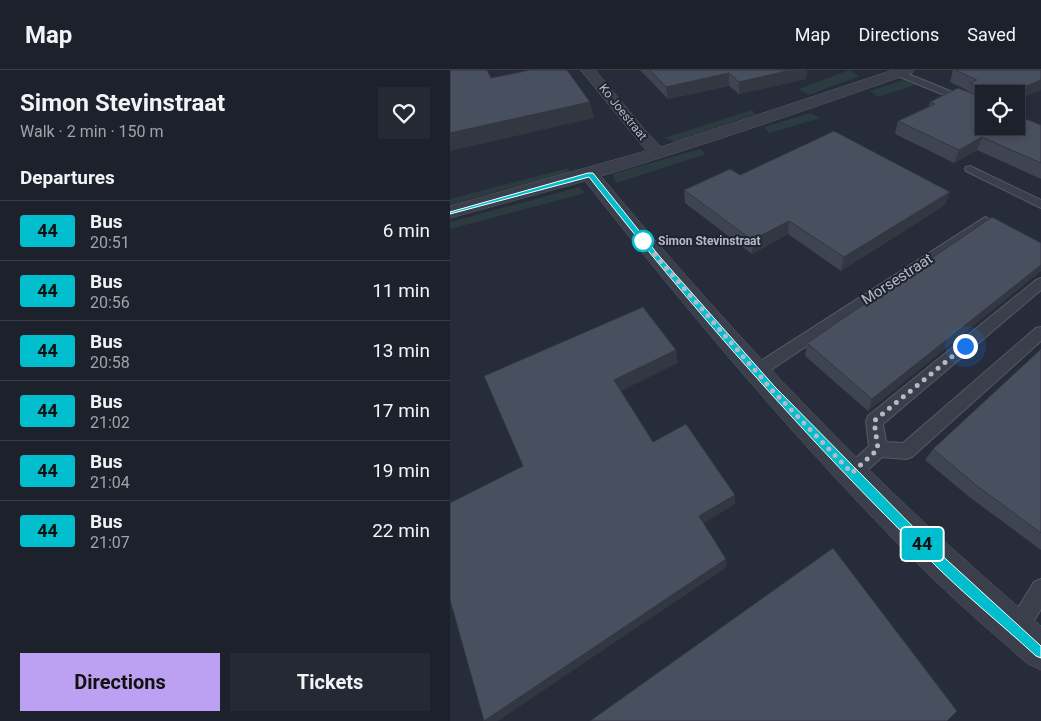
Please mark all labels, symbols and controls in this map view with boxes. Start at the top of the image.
text: Map [25,21,72,49]
text: Map [795,24,830,45]
text: Directions [858,24,939,45]
text: Saved [967,24,1016,45]
street label: Ko Joestraat [596,81,650,143]
map controls [975,85,1025,135]
button: locate [975,85,1025,135]
button: heart [378,87,430,139]
text: Simon Stevinstraat [20,89,225,117]
text: Walk · 2 min · 150 m [20,122,164,141]
text: Departures [20,166,115,189]
text: Bus [90,210,123,233]
text: 6 min [383,219,430,242]
text: 44 [37,220,58,241]
marker: Simon Stevinstraat [632,230,654,252]
text: 20:51 [90,233,130,252]
place label: Simon Stevinstraat [658,234,761,248]
street label: Morsestraat [858,249,936,309]
text: Bus [90,270,123,293]
text: 11 min [372,279,430,302]
text: 44 [37,280,58,301]
text: 20:56 [90,293,130,312]
text: Bus [90,330,123,353]
your location [953,334,978,359]
text: 13 min [372,339,430,362]
text: 44 [37,340,58,361]
text: 20:58 [90,353,130,372]
text: Bus [90,390,123,413]
text: 17 min [372,399,430,422]
text: 44 [37,400,58,421]
text: 21:02 [90,413,130,432]
text: Bus [90,450,123,473]
text: 19 min [372,459,430,482]
text: 44 [37,460,58,481]
text: 21:04 [90,473,130,492]
text: Bus [90,510,123,533]
text: 22 min [372,519,430,542]
text: 44 [37,520,58,541]
line badge: 44 [900,528,944,560]
text: 21:07 [90,533,130,552]
text: 44 [912,533,932,554]
button: Directions [20,653,220,711]
button: Tickets [230,653,430,711]

